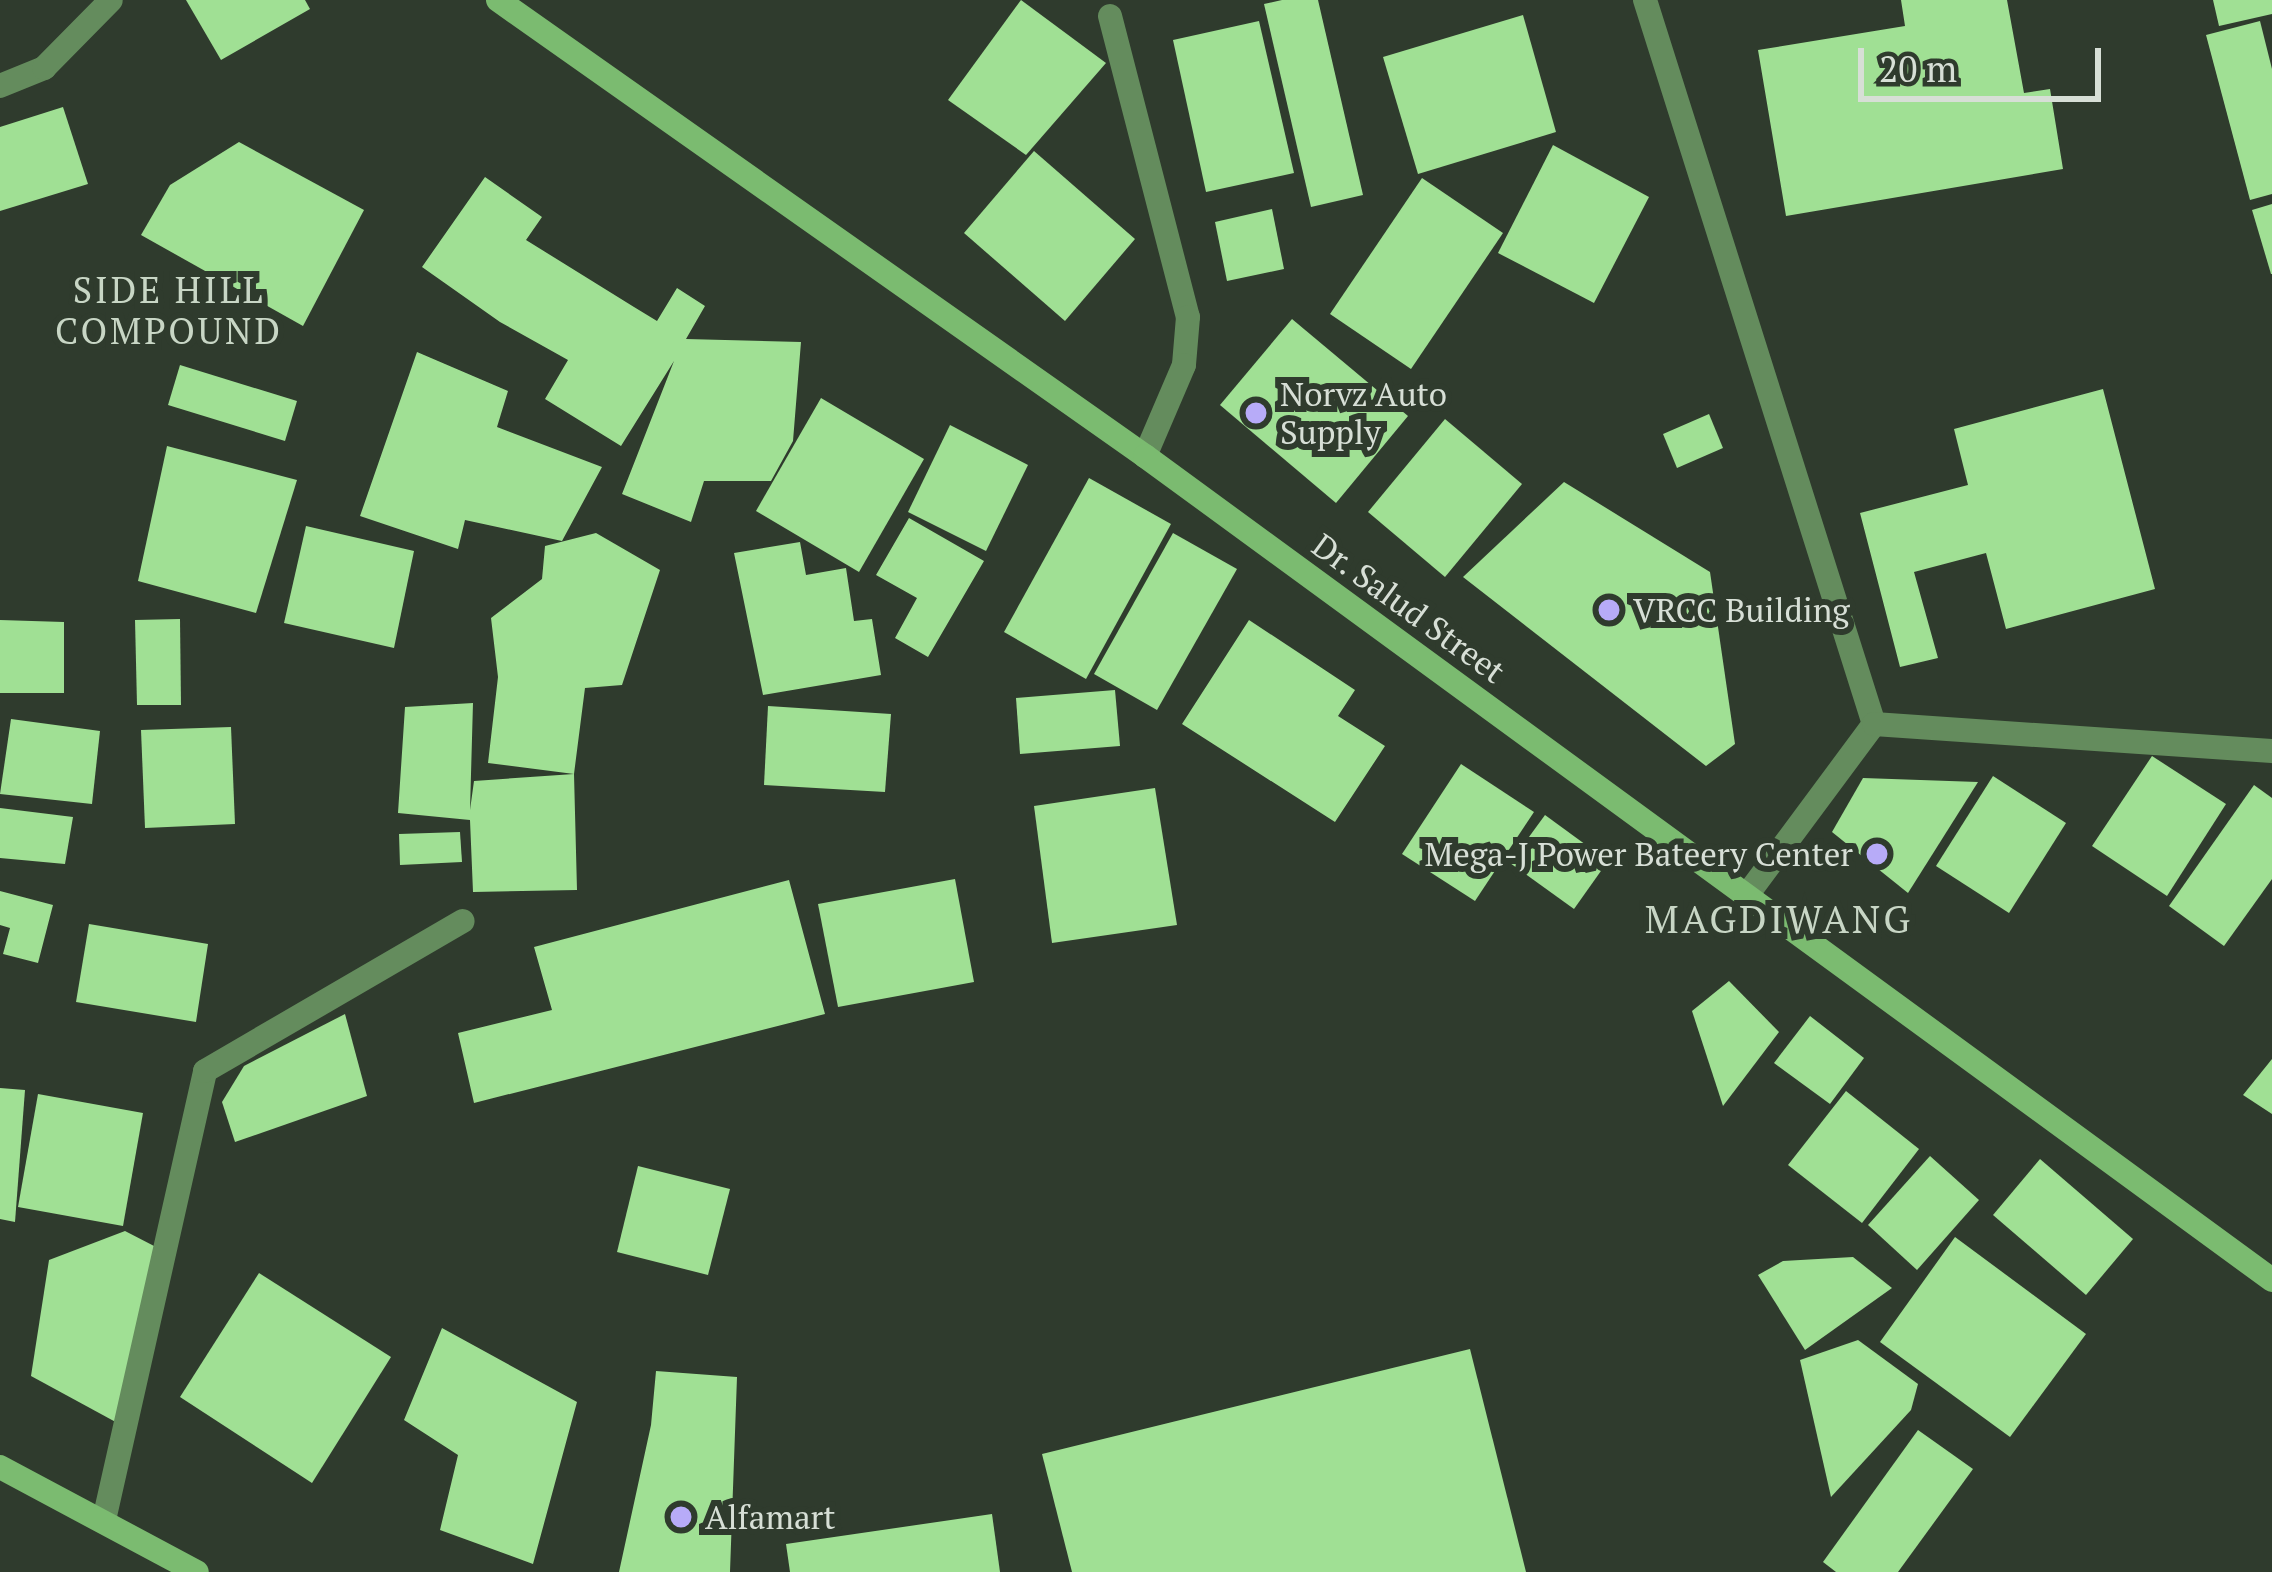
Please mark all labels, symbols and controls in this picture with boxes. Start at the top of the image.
scale bar [1864,24,2107,98]
text: 20 m [1879,45,1957,92]
district label: SIDE HILL COMPOUND [55,267,283,352]
place label: Norvz Auto Supply [1280,374,1448,452]
marker: Norvz Auto Supply [1243,400,1269,426]
street label: Dr. Salud Street [1305,525,1513,691]
place label: VRCC Building [1633,590,1850,630]
marker: VRCC Building [1596,597,1622,623]
place label: Mega-J Power Bateery Center [1425,834,1853,874]
marker: Mega-J Power Bateery Center [1864,841,1890,867]
district label: MAGDIWANG [1645,895,1913,941]
place label: Alfamart [705,1497,835,1537]
marker: Alfamart [668,1504,694,1530]

